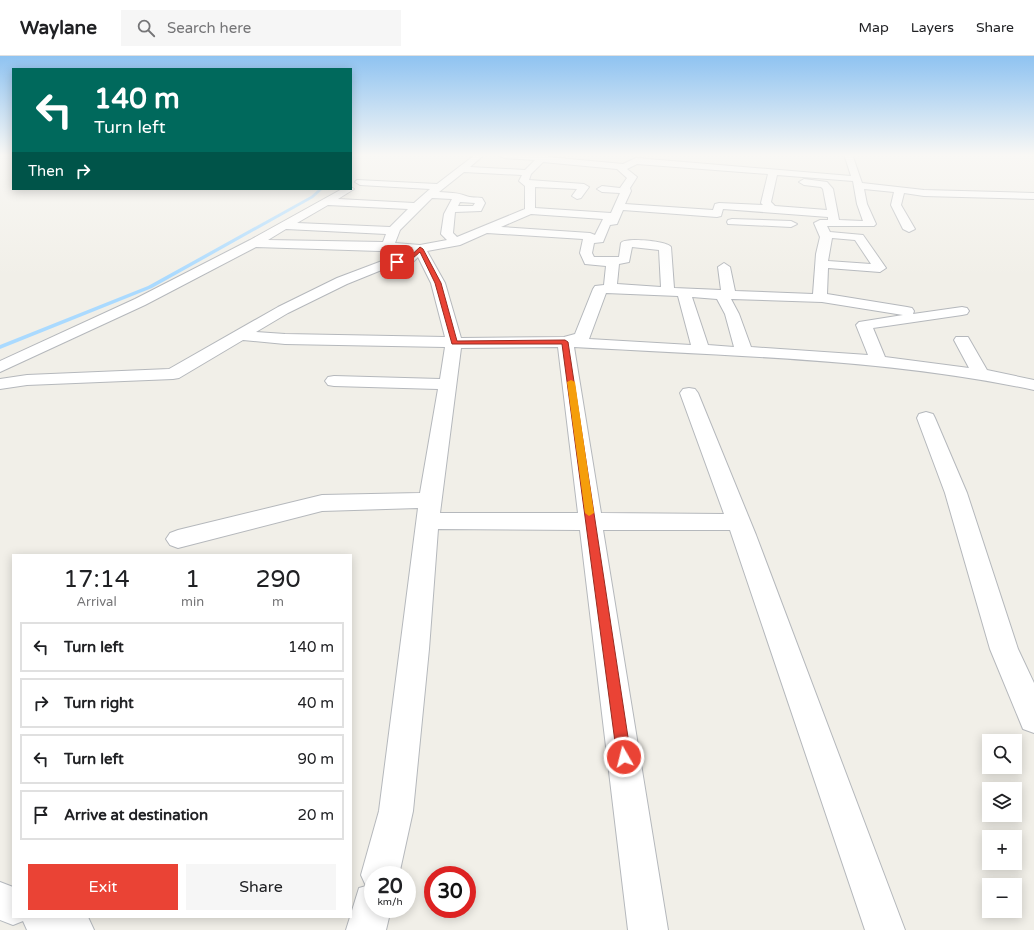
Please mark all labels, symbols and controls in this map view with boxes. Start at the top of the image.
search box [121,10,401,46]
text: Waylane [20,17,97,39]
icon: search [135,17,157,39]
text: Search here [167,19,251,37]
text: Map [859,19,889,36]
text: Layers [911,19,954,36]
text: Share [976,19,1014,36]
text: 140 m [94,82,180,116]
icon: left [28,84,80,136]
text: Turn left [94,116,166,138]
icon: right [72,160,94,182]
text: Then [28,162,64,180]
pin [380,245,414,279]
icon: arrive [386,251,408,273]
text: 17:14 [63,565,130,594]
text: 1 [185,565,200,594]
text: 290 [255,565,301,594]
text: Arrival [76,594,117,610]
text: min [181,594,204,610]
text: m [272,594,284,610]
icon: left [30,636,52,658]
text: Turn left [64,638,124,656]
text: 140 m [288,638,334,656]
icon: right [30,692,52,714]
text: Turn right [64,694,134,712]
text: 40 m [297,694,334,712]
map controls [982,734,1022,918]
button: search [982,734,1022,774]
position arrow [603,736,645,778]
icon: left [30,748,52,770]
text: Turn left [64,750,124,768]
text: 90 m [297,750,334,768]
button: layers [982,782,1022,822]
icon: arrive [30,804,52,826]
text: Arrive at destination [64,806,208,824]
text: 20 m [297,806,334,824]
button: + [982,830,1022,870]
button: Exit [28,864,178,910]
button: Share [186,864,336,910]
speed limit sign: 30 [424,866,476,918]
text: 20 [377,875,403,899]
button: − [982,878,1022,918]
text: km/h [377,896,403,908]

